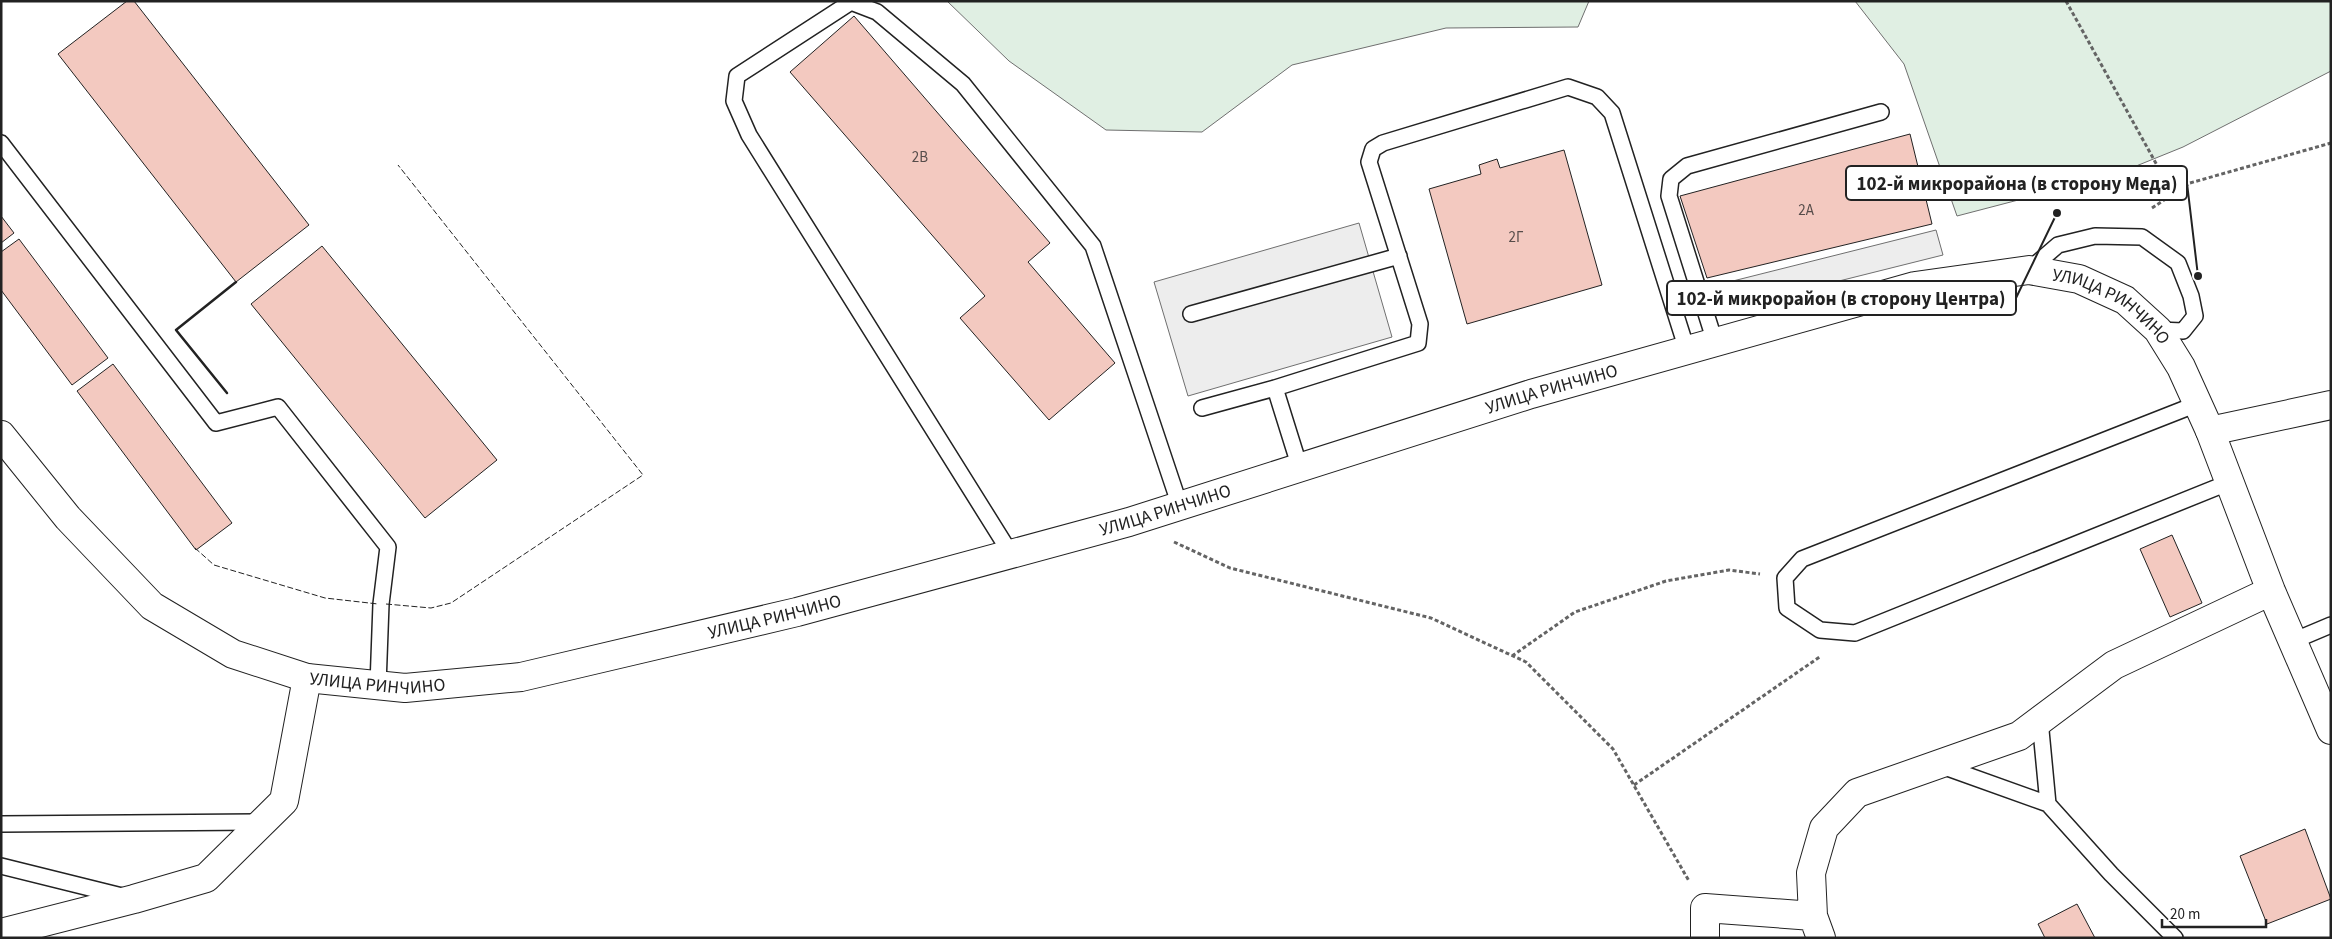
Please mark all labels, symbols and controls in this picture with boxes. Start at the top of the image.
house number: 2В [912,147,928,168]
callout: 102-й микрорайона (в сторону Меда) [1846,166,2187,200]
text: 102-й микрорайона (в сторону Меда) [1857,171,2177,198]
house number: 2А [1798,200,1815,221]
house number: 2Г [1509,227,1524,248]
street label: УЛИЦА РИНЧИНО [2050,262,2176,349]
callout: 102-й микрорайон (в сторону Центра) [1667,281,2016,315]
text: 102-й микрорайон (в сторону Центра) [1676,286,2006,313]
street label: УЛИЦА РИНЧИНО [1483,358,1621,421]
street label: УЛИЦА РИНЧИНО [1097,478,1234,542]
street label: УЛИЦА РИНЧИНО [706,589,844,646]
street label: УЛИЦА РИНЧИНО [308,666,447,701]
scale bar [2162,896,2266,928]
text: 20 m [2170,904,2200,925]

